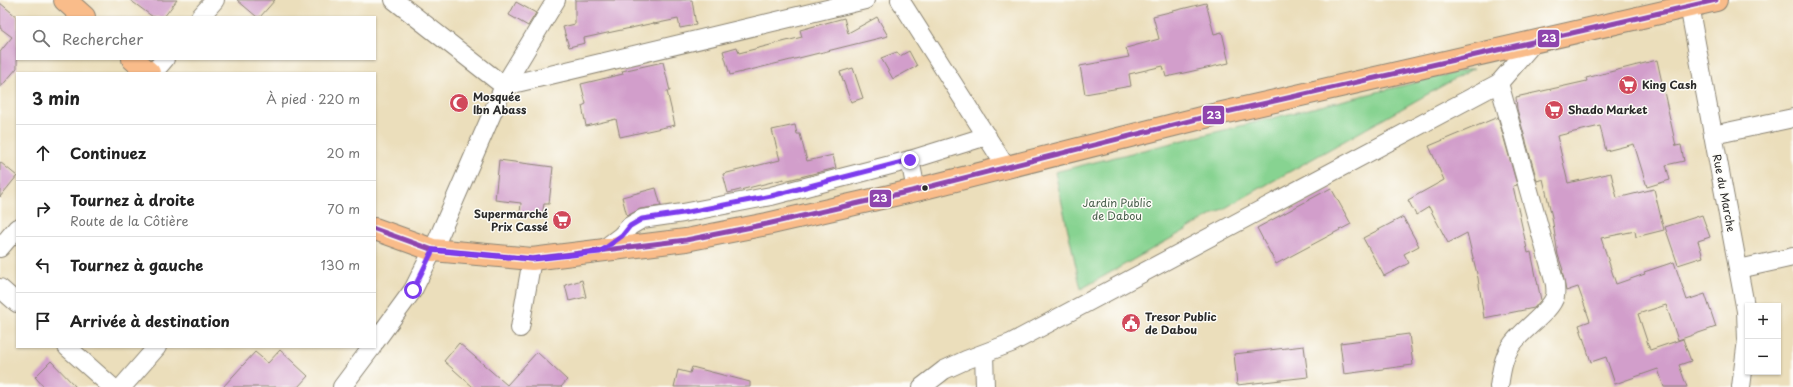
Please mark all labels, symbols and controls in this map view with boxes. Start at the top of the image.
search box [16,16,376,60]
icon: search [30,27,52,49]
text: Rechercher [62,27,143,50]
line badge: 23 [1537,29,1560,48]
text: 23 [1542,29,1556,46]
supermarket icon: King Cash [1617,74,1639,96]
place label: King Cash [1642,76,1697,93]
text: 3 min [32,85,80,111]
place label: Mosquée Ibn Abass [473,88,527,118]
text: À pied · 220 m [266,89,360,108]
mosque icon: Mosquée Ibn Abass [448,92,470,114]
supermarket icon: Shado Market [1543,99,1565,121]
place label: Shado Market [1568,101,1648,118]
line badge: 23 [1202,105,1225,125]
text: 23 [1207,106,1221,123]
text: Continuez [70,141,146,164]
icon: ahead [32,142,54,164]
text: 20 m [326,143,360,162]
route end [901,151,919,169]
street label: Rue du Marche [1709,153,1740,234]
unlabelled marker [920,183,930,193]
text: Tournez à droite [70,188,195,211]
line badge: 23 [869,189,892,208]
text: 23 [873,189,887,206]
park label: Jardin Public de Dabou [1083,194,1152,224]
icon: right [32,198,54,220]
text: 70 m [327,199,360,218]
place label: Supermarché Prix Cassé [474,205,548,235]
supermarket icon: Supermarché Prix Cassé [551,209,573,231]
text: Route de la Côtière [70,211,189,230]
text: Tournez à gauche [70,253,204,276]
icon: left [32,254,54,276]
text: 130 m [321,255,360,274]
route start [404,281,422,299]
map controls [1745,303,1781,375]
button: + [1745,303,1781,339]
place label: Tresor Public de Dabou [1145,308,1217,338]
text: Arrivée à destination [70,309,230,332]
icon: arrive [32,310,54,332]
public building icon: Tresor Public de Dabou [1120,312,1142,334]
button: − [1745,339,1781,375]

